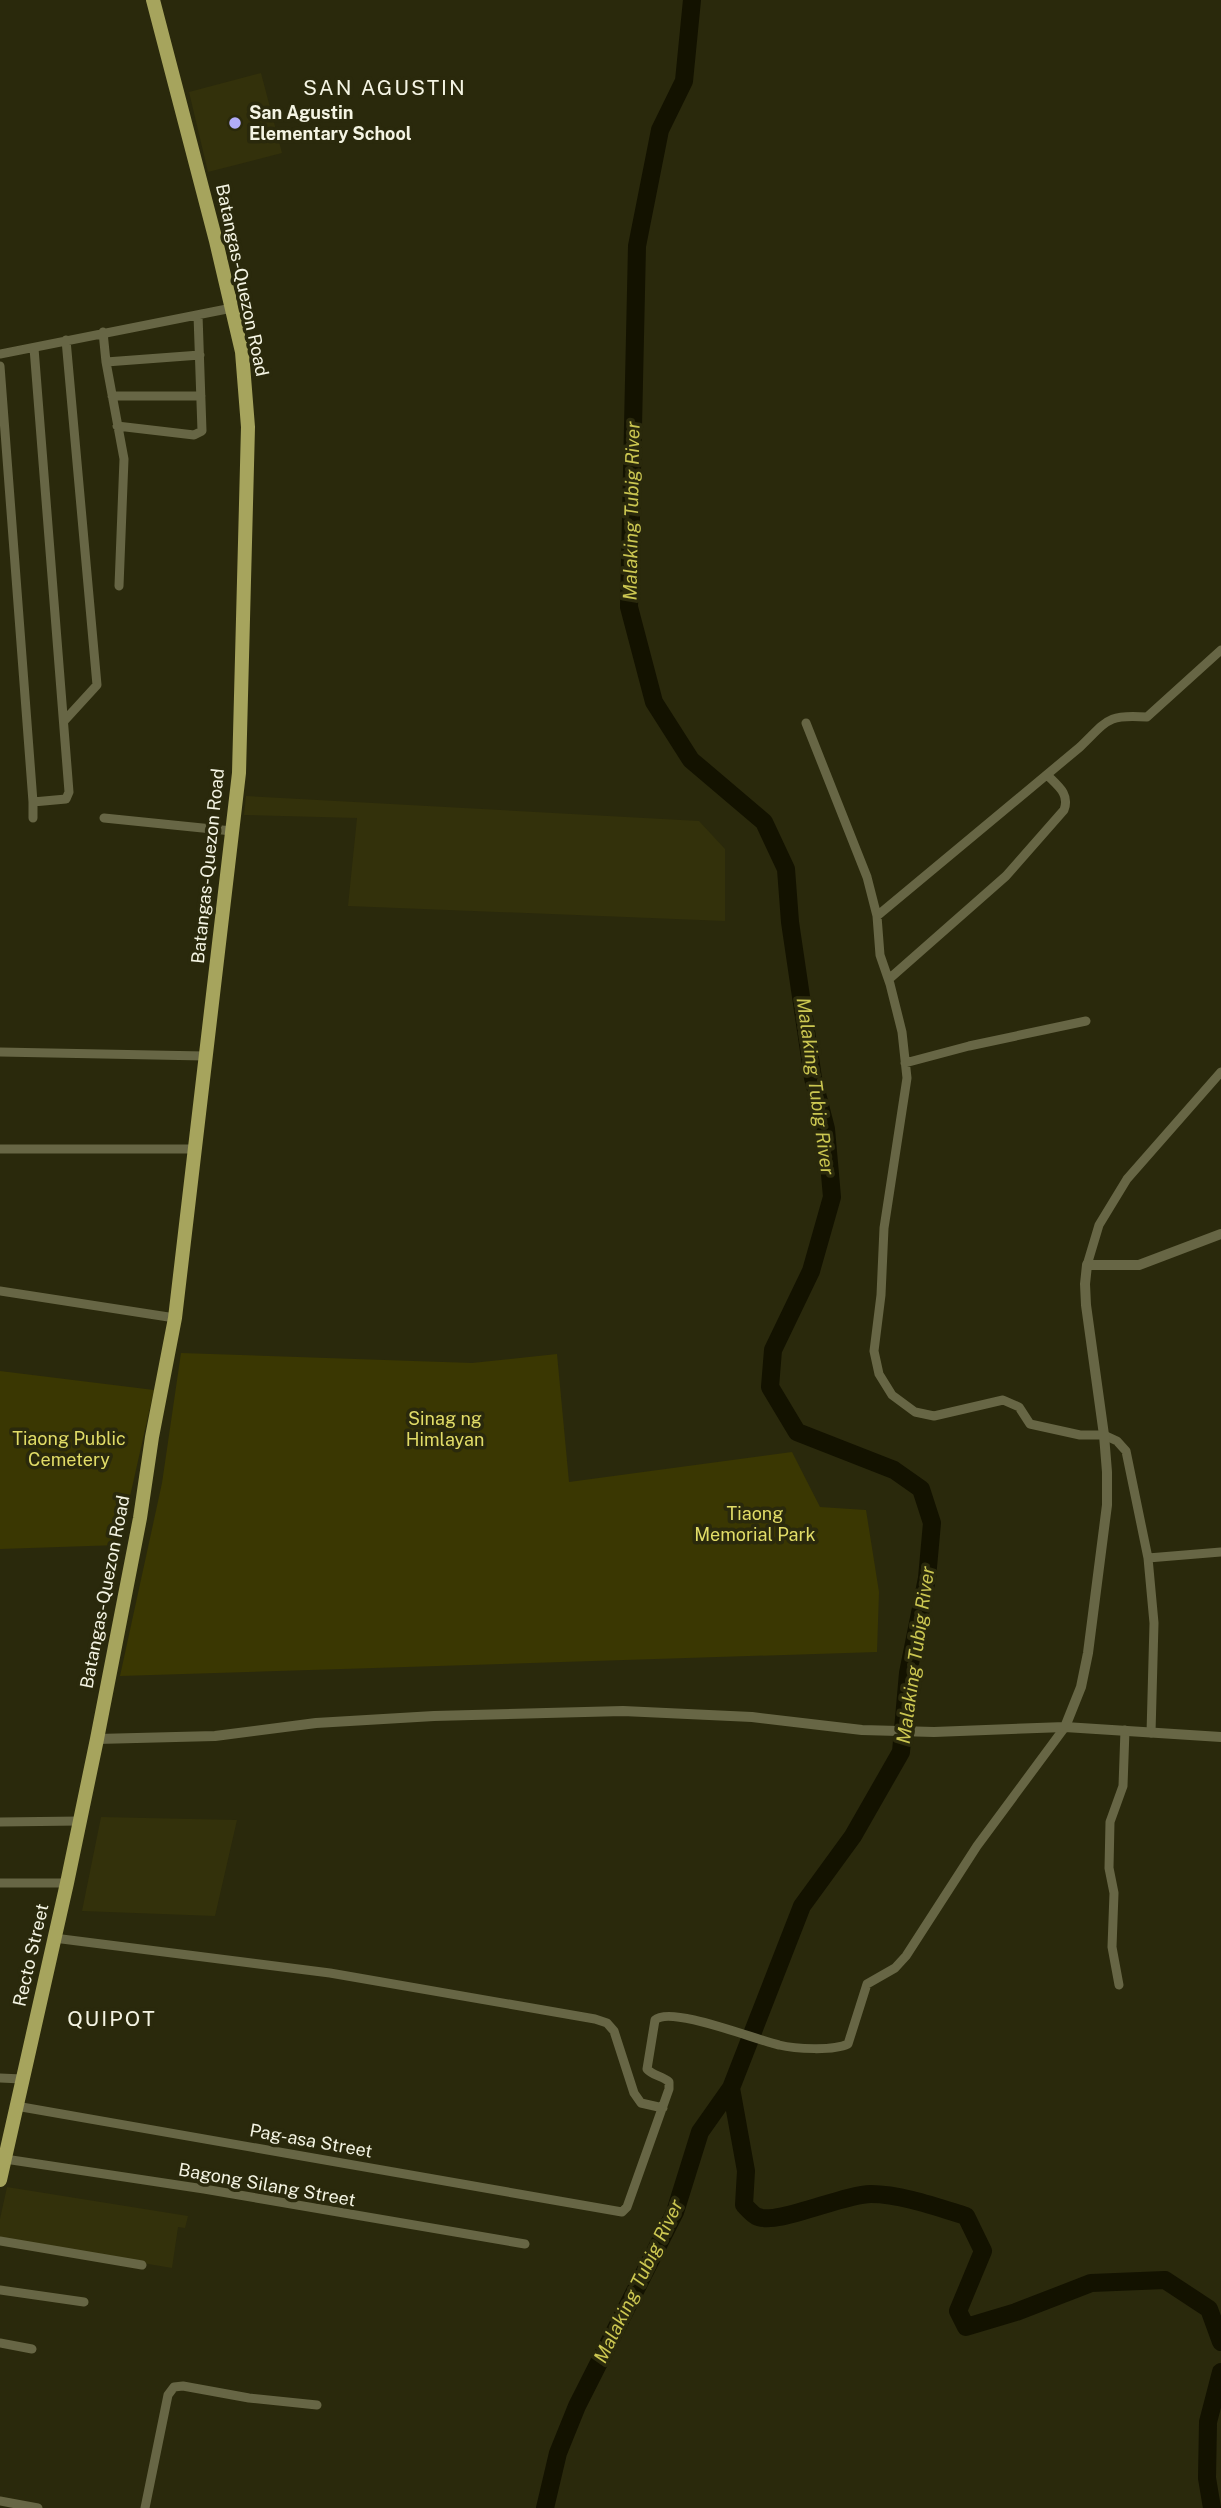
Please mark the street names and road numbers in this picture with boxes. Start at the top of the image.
street label: Batangas-Quezon Road [212,182,273,378]
street label: Batangas-Quezon Road [187,767,228,965]
street label: Batangas-Quezon Road [75,1494,134,1690]
street label: Recto Street [8,1901,53,2009]
street label: Pag-asa Street [248,2119,374,2162]
street label: Bagong Silang Street [177,2159,357,2210]

